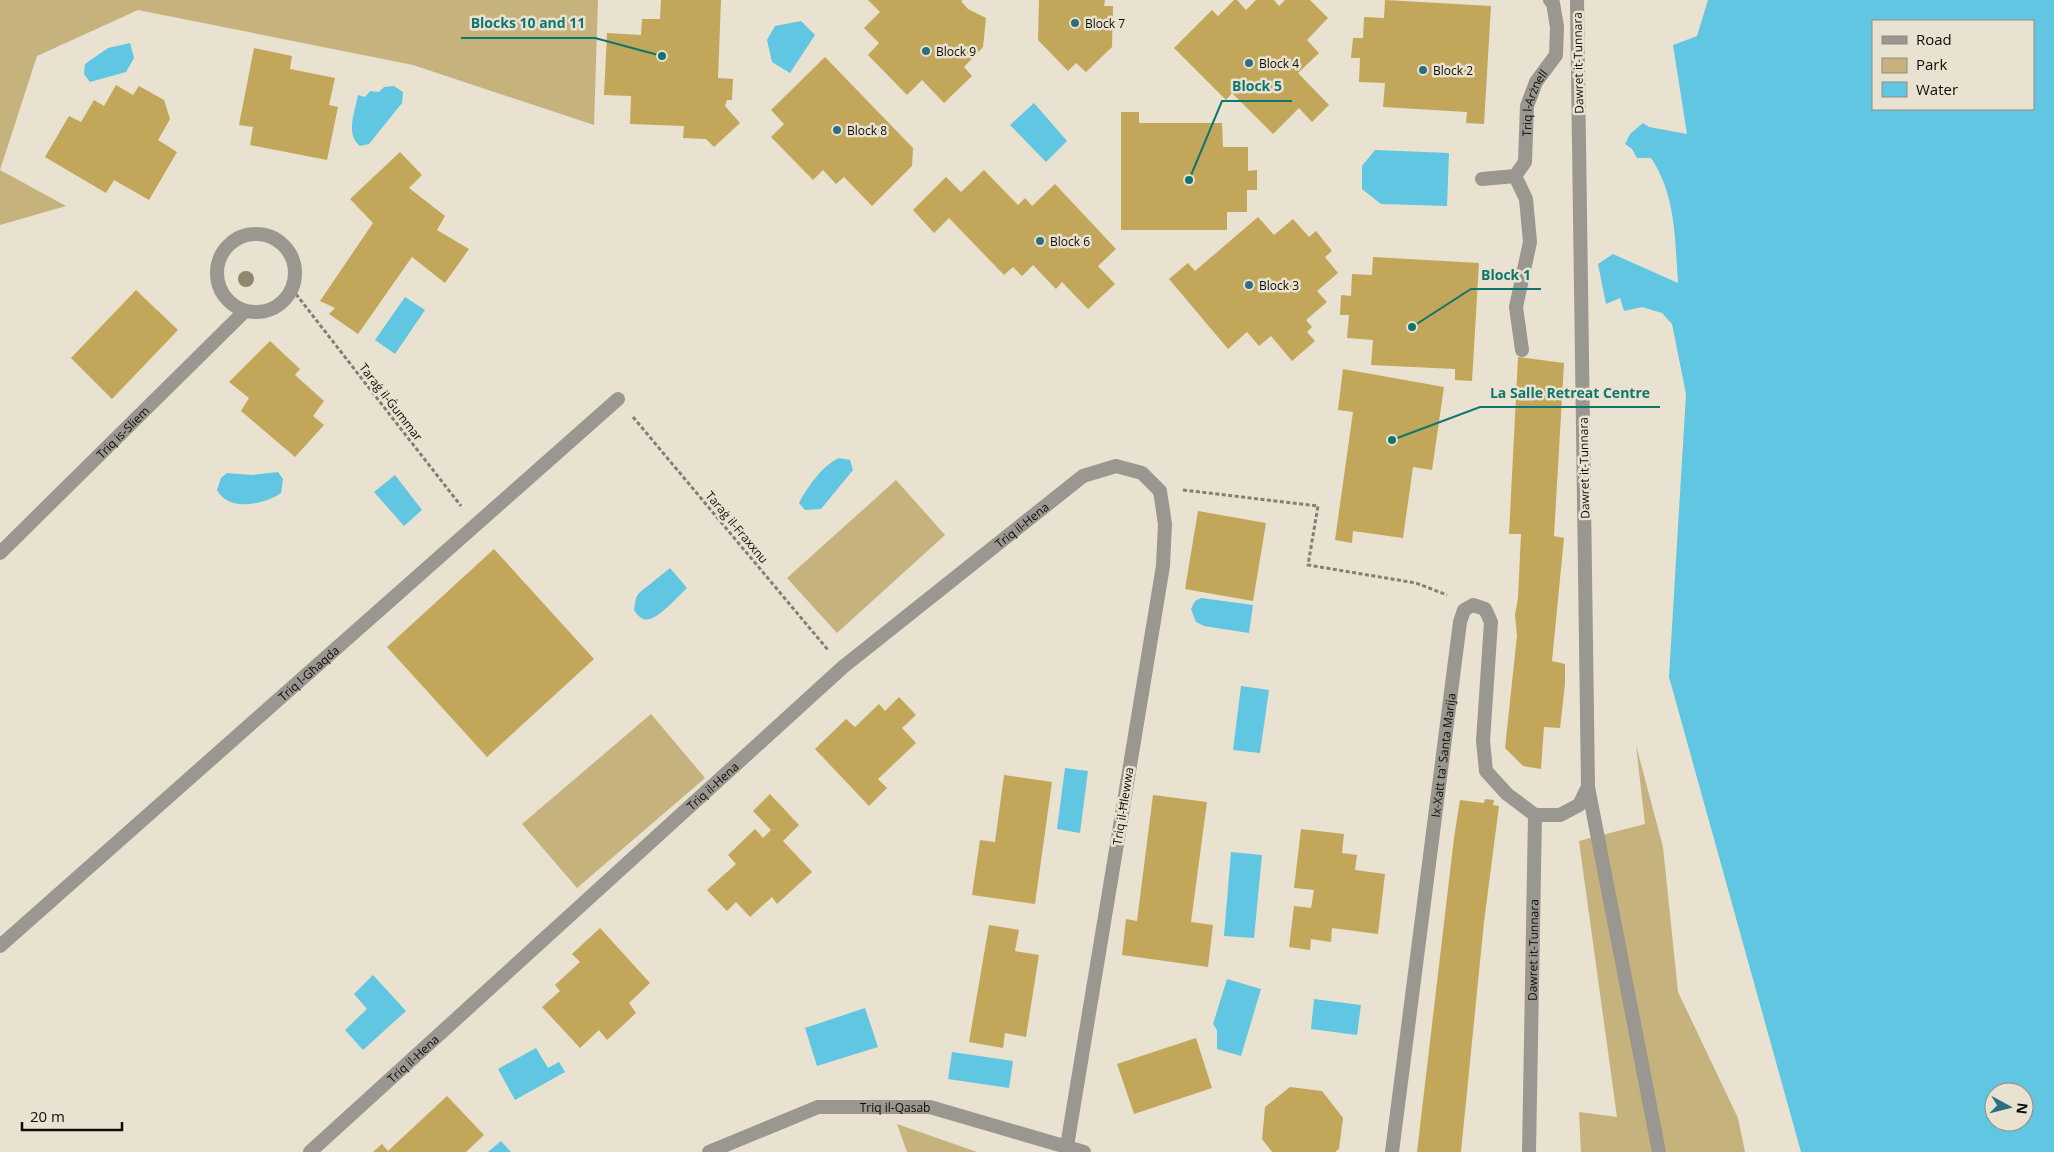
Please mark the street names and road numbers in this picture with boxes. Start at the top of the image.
street label: Dawret it-Tunnara [1569,12,1587,114]
street label: Triq l-Arżnell [1517,66,1551,137]
street label: Taraġ il-Ġummar [355,360,427,444]
street label: Triq is-Sliem [92,402,153,462]
street label: Dawret it-Tunnara [1575,417,1593,519]
street label: Taraġ il-Fraxxnu [702,487,772,567]
street label: Triq il-Hena [991,498,1052,552]
street label: Triq l-Għaqda [274,641,343,704]
street label: Ix-Xatt ta' Santa Marija [1426,692,1459,818]
street label: Triq il-Hena [683,758,742,814]
street label: Triq il-Ħlewwa [1108,766,1138,846]
street label: Dawret it-Tunnara [1523,899,1542,1001]
street label: Triq il-Hena [383,1030,442,1086]
street label: Triq il-Qasab [860,1099,930,1116]

